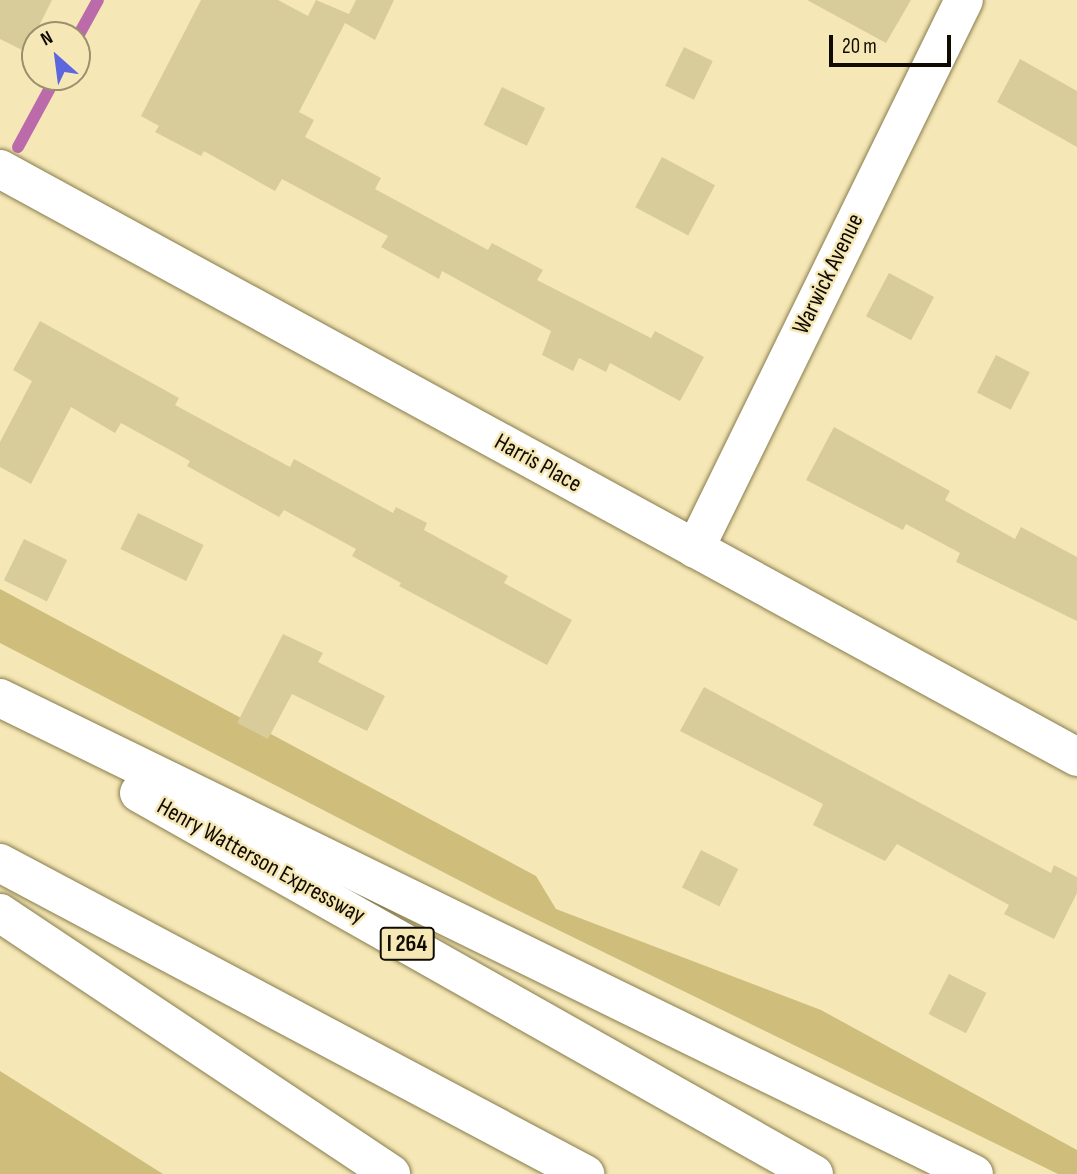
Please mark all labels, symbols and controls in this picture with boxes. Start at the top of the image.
north arrow [21,21,91,91]
scale bar [832,21,954,65]
text: N [37,26,57,51]
text: 20 m [842,34,877,59]
street label: Warwick Avenue [786,209,870,339]
street label: Harris Place [489,427,587,499]
street label: Henry Watterson Expressway [152,792,370,930]
road number: I 264 [379,925,435,964]

